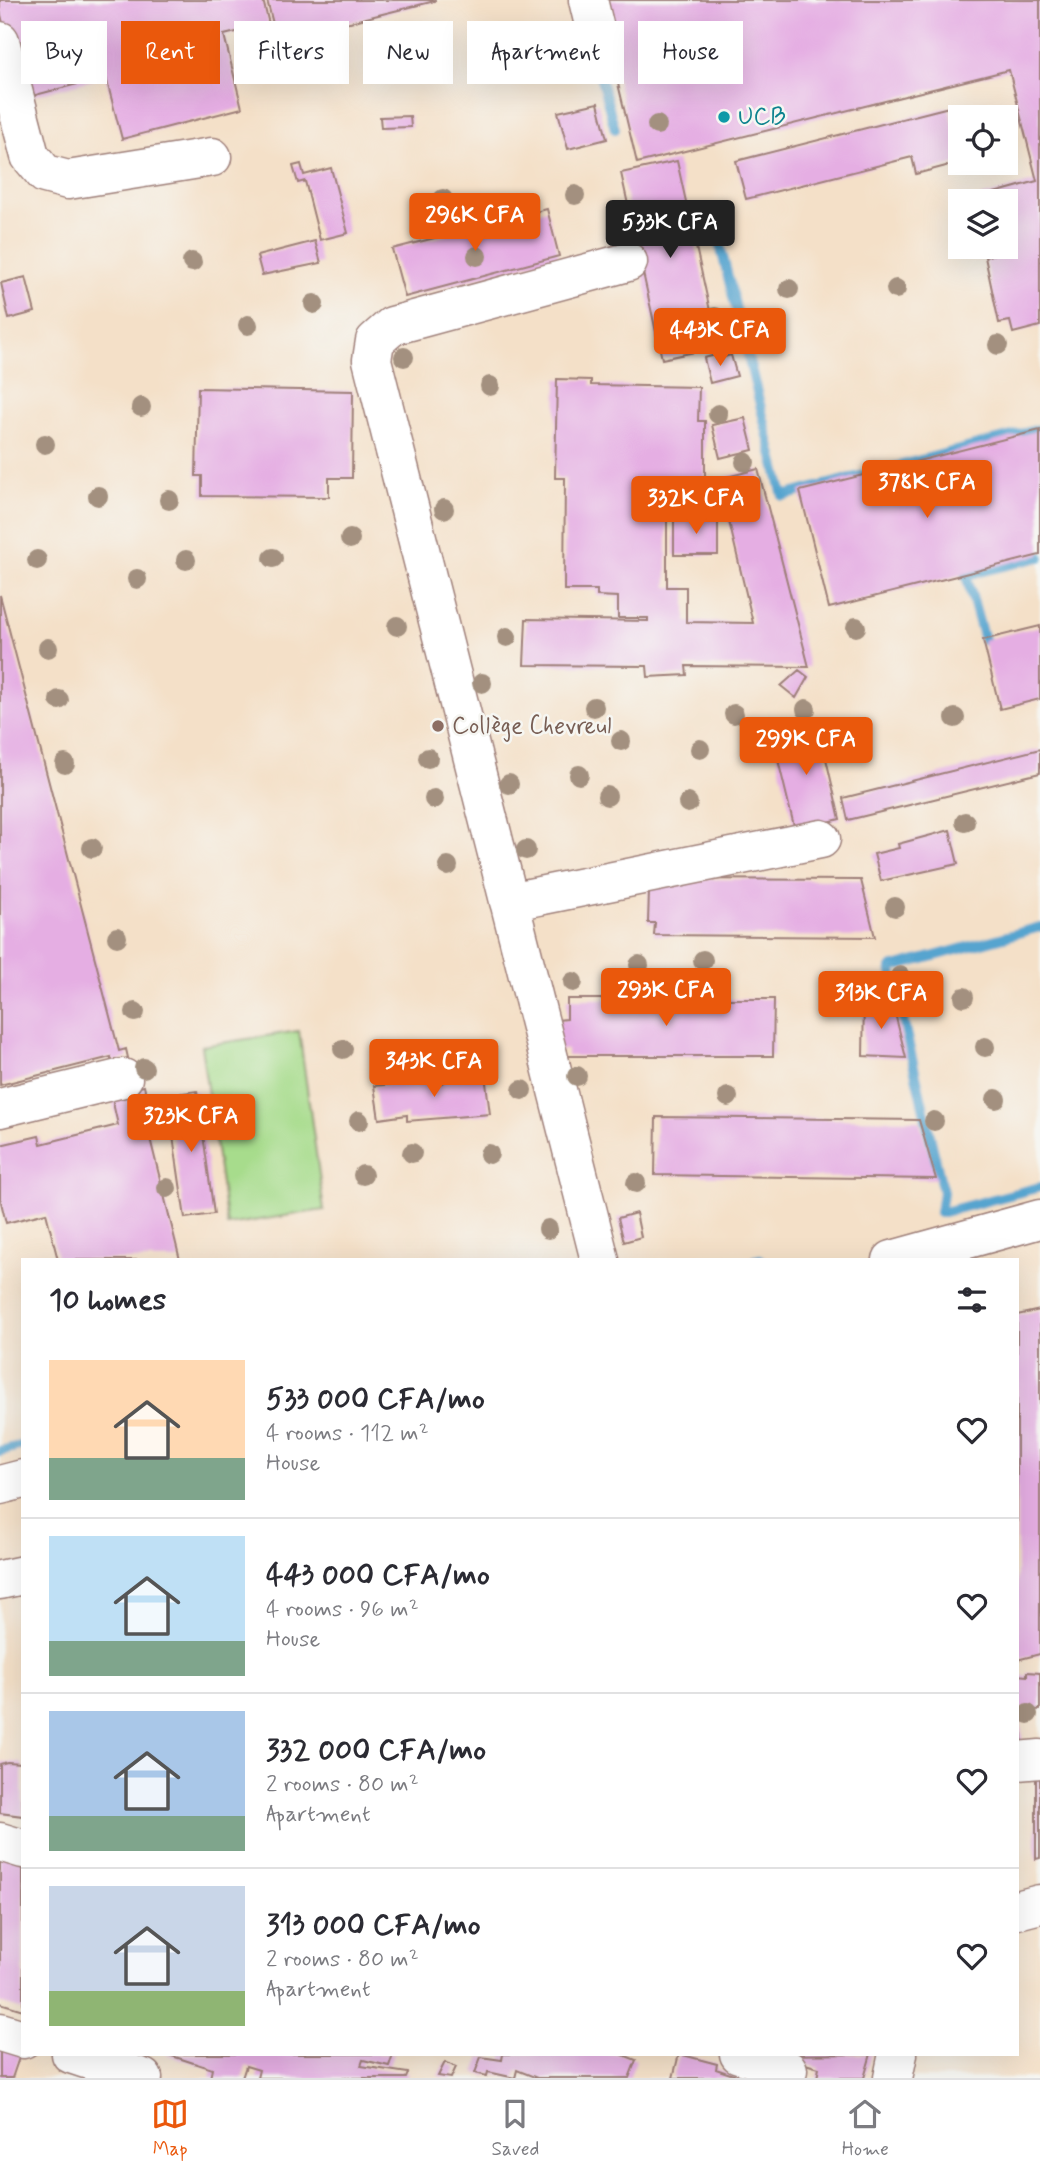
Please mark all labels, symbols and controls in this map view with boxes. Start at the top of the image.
chip: Buy [21,21,107,84]
chip: Rent [121,21,220,84]
chip: Filters [234,21,349,84]
chip: New [363,21,453,84]
chip: Apartment [467,21,624,84]
chip: House [638,21,743,84]
place label: UCB [738,102,786,133]
map controls [948,105,1018,259]
button: locate [948,105,1018,175]
marker: UCB [716,109,732,125]
button: layers [948,189,1018,259]
pin: 296K CFA [403,194,547,253]
text: 296K CFA [425,201,525,231]
pin: 533K CFA [598,201,742,260]
text: 533K CFA [622,208,718,238]
pin: 443K CFA [648,308,792,368]
text: 443K CFA [670,316,770,346]
pin: 378K CFA [855,461,999,520]
text: 378K CFA [878,468,976,498]
pin: 332K CFA [624,476,768,536]
text: 332K CFA [647,484,745,514]
place label: Collège Chevreul [452,711,612,742]
marker: Collège Chevreul [430,718,446,734]
pin: 299K CFA [734,718,878,777]
text: 299K CFA [756,725,856,755]
pin: 293K CFA [594,968,738,1028]
pin: 313K CFA [809,972,953,1031]
text: 293K CFA [617,976,715,1006]
text: 313K CFA [834,979,928,1009]
pin: 343K CFA [362,1040,506,1099]
text: 343K CFA [385,1047,483,1077]
pin: 323K CFA [119,1094,263,1154]
text: 323K CFA [143,1102,239,1132]
text: 10 homes [49,1281,166,1320]
icon: filters [953,1281,991,1319]
text: 533 000 CFA/mo [266,1380,485,1419]
icon: home [105,1388,189,1472]
icon: heart [953,1411,991,1449]
text: 4 rooms · 112 m² [266,1419,429,1449]
text: House [266,1449,320,1479]
text: 443 000 CFA/mo [266,1556,490,1595]
icon: home [105,1564,189,1648]
icon: heart [953,1587,991,1625]
text: 4 rooms · 96 m² [266,1595,419,1625]
text: House [266,1625,320,1655]
text: 332 000 CFA/mo [266,1731,486,1770]
icon: home [105,1739,189,1823]
icon: heart [953,1762,991,1800]
text: 2 rooms · 80 m² [266,1770,419,1800]
text: Apartment [266,1800,371,1830]
text: 313 000 CFA/mo [266,1906,481,1945]
icon: home [105,1914,189,1998]
icon: heart [953,1937,991,1975]
text: 2 rooms · 80 m² [266,1945,419,1975]
text: Apartment [266,1975,371,2005]
tab: Map [151,2095,189,2162]
tab: Saved [491,2095,539,2162]
tab: Home [842,2095,889,2162]

